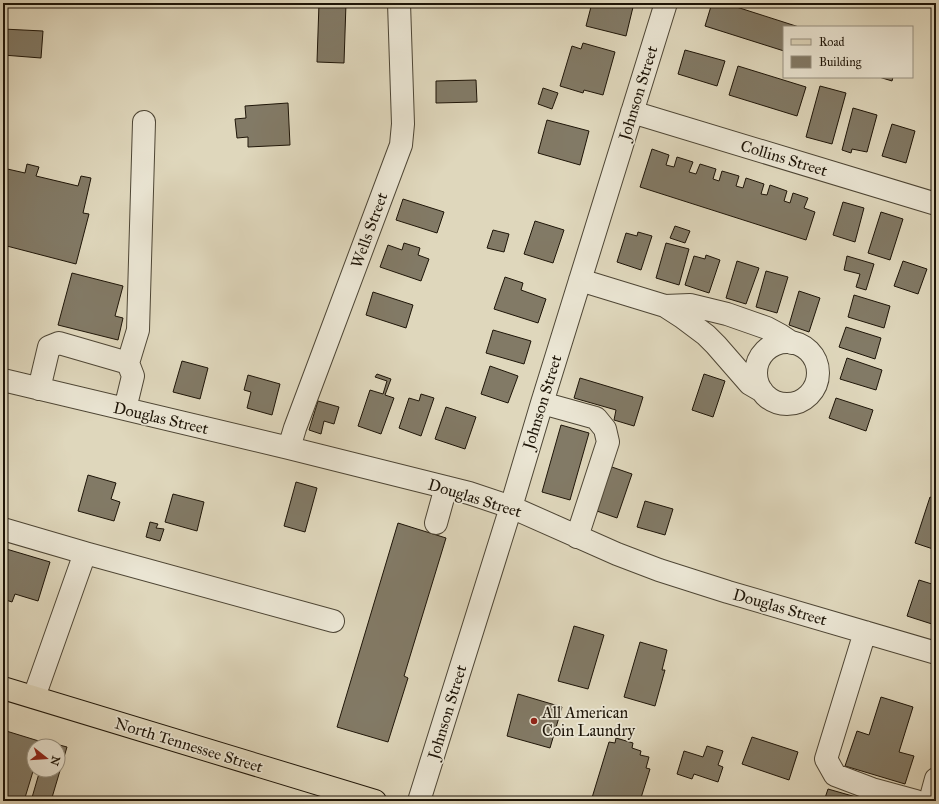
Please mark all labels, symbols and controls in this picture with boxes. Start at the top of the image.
legend [783,26,913,78]
text: Road [819,35,845,49]
street label: Johnson Street [614,43,662,145]
text: Building [819,55,862,70]
street label: Collins Street [738,136,830,180]
street label: Wells Street [347,189,392,270]
street label: Johnson Street [518,352,566,454]
street label: Douglas Street [111,398,211,439]
street label: Douglas Street [426,475,524,522]
street label: Douglas Street [731,585,830,631]
street label: Johnson Street [423,662,471,764]
place label: All American Coin Laundry [541,703,635,740]
street label: North Tennessee Street [113,713,266,777]
marker: All American Coin Laundry [529,716,539,726]
north arrow [26,738,66,778]
text: N [47,754,63,768]

